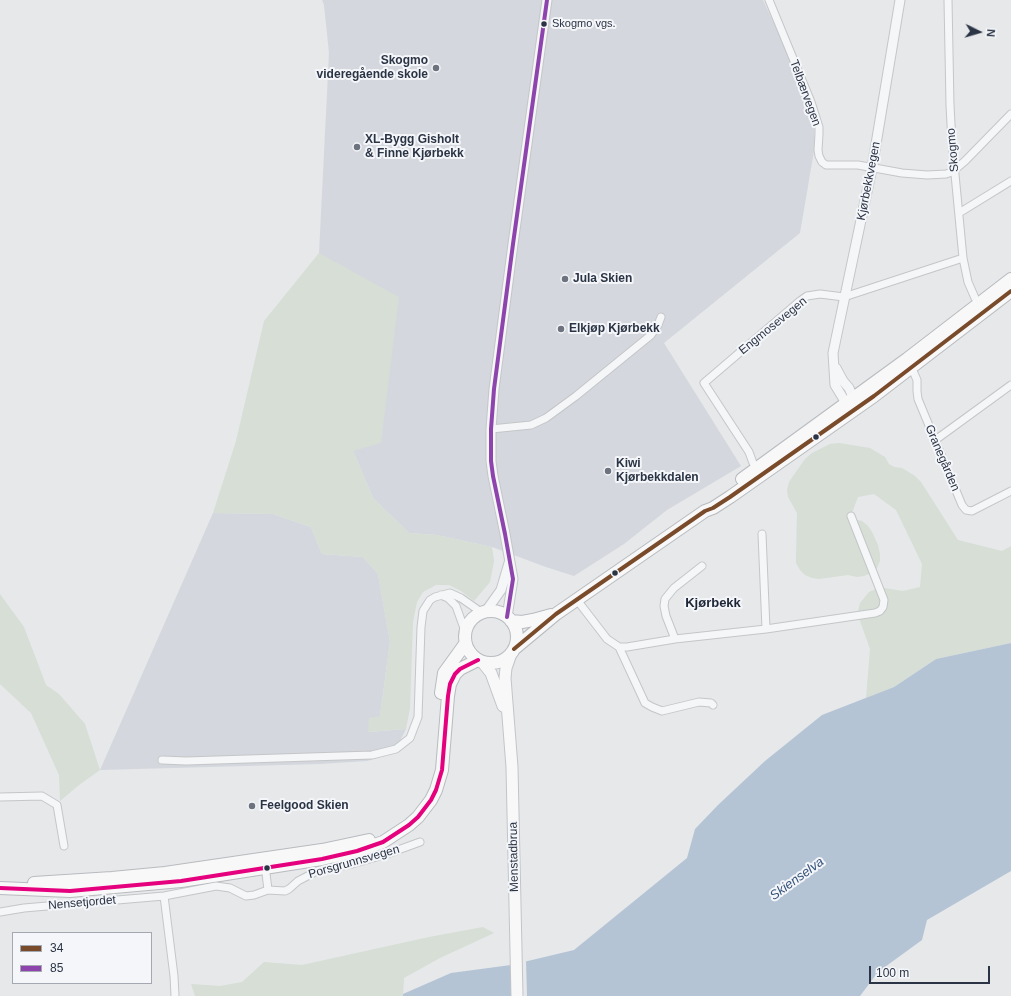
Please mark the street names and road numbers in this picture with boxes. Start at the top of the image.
street label: Telbærvegen [786,58,824,128]
street label: Skogmo [944,127,962,173]
street label: Kjørbekkvegen [854,140,884,222]
street label: Engmosevegen [736,294,810,358]
street label: Granegården [922,423,962,493]
street label: Menstadbrua [506,822,522,892]
street label: Porsgrunnsvegen [307,842,401,882]
street label: Nensetjordet [47,893,117,913]

